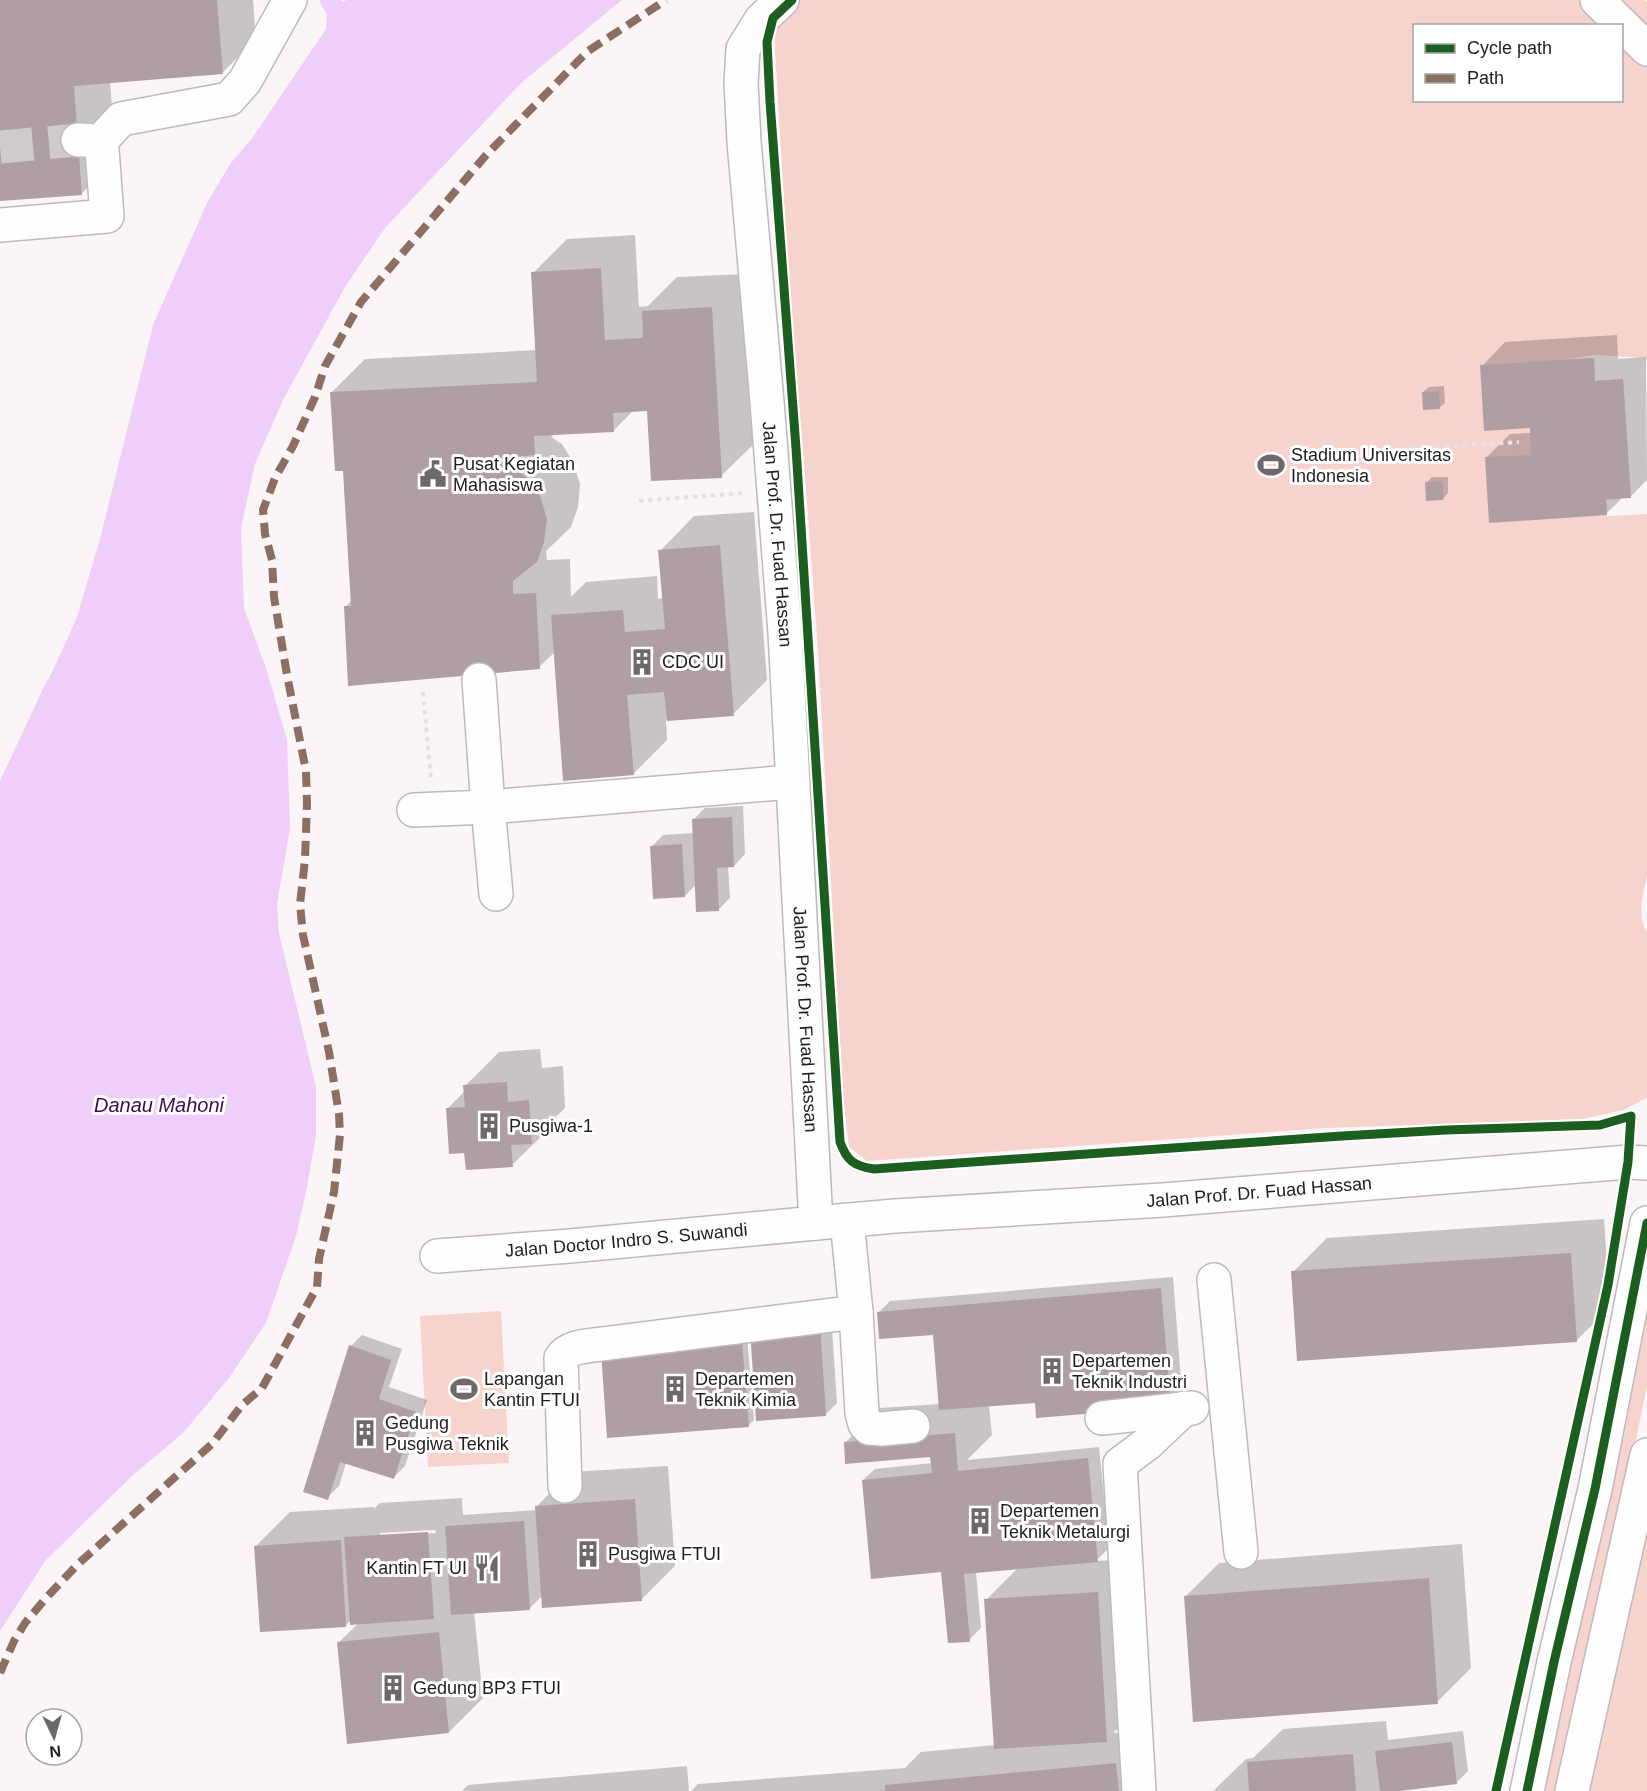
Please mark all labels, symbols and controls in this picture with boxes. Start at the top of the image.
legend [1413,24,1623,102]
text: Cycle path [1467,38,1552,58]
text: Path [1467,68,1504,88]
street label: Jalan Prof. Dr. Fuad Hassan [759,421,796,648]
place label: Stadium Universitas Indonesia [1291,445,1451,486]
sports icon: Stadium Universitas Indonesia [1256,450,1286,480]
place label: Pusat Kegiatan Mahasiswa [453,454,575,495]
public building icon: Pusat Kegiatan Mahasiswa [418,459,448,489]
building icon: CDC UI [627,647,657,677]
place label: CDC UI [662,652,724,672]
street label: Jalan Prof. Dr. Fuad Hassan [789,906,821,1133]
water label: Danau Mahoni [94,1094,225,1116]
building icon: Pusgiwa-1 [474,1111,504,1141]
place label: Pusgiwa-1 [509,1116,593,1136]
street label: Jalan Prof. Dr. Fuad Hassan [1146,1173,1373,1211]
street label: Jalan Doctor Indro S. Suwandi [504,1219,748,1261]
place label: Departemen Teknik Industri [1072,1351,1187,1392]
building icon: Departemen Teknik Industri [1037,1356,1067,1386]
place label: Lapangan Kantin FTUI [484,1369,580,1410]
place label: Departemen Teknik Kimia [695,1369,797,1410]
sports icon: Lapangan Kantin FTUI [449,1374,479,1404]
building icon: Departemen Teknik Kimia [660,1374,690,1404]
place label: Gedung Pusgiwa Teknik [385,1413,510,1454]
building icon: Gedung Pusgiwa Teknik [350,1418,380,1448]
place label: Departemen Teknik Metalurgi [1000,1501,1130,1542]
building icon: Departemen Teknik Metalurgi [965,1506,995,1536]
building icon: Pusgiwa FTUI [573,1539,603,1569]
place label: Pusgiwa FTUI [608,1544,721,1564]
restaurant icon: Kantin FT UI [472,1553,502,1583]
place label: Kantin FT UI [366,1558,467,1578]
building icon: Gedung BP3 FTUI [378,1673,408,1703]
place label: Gedung BP3 FTUI [413,1678,561,1698]
north arrow [24,1707,84,1767]
text: N [49,1742,62,1760]

